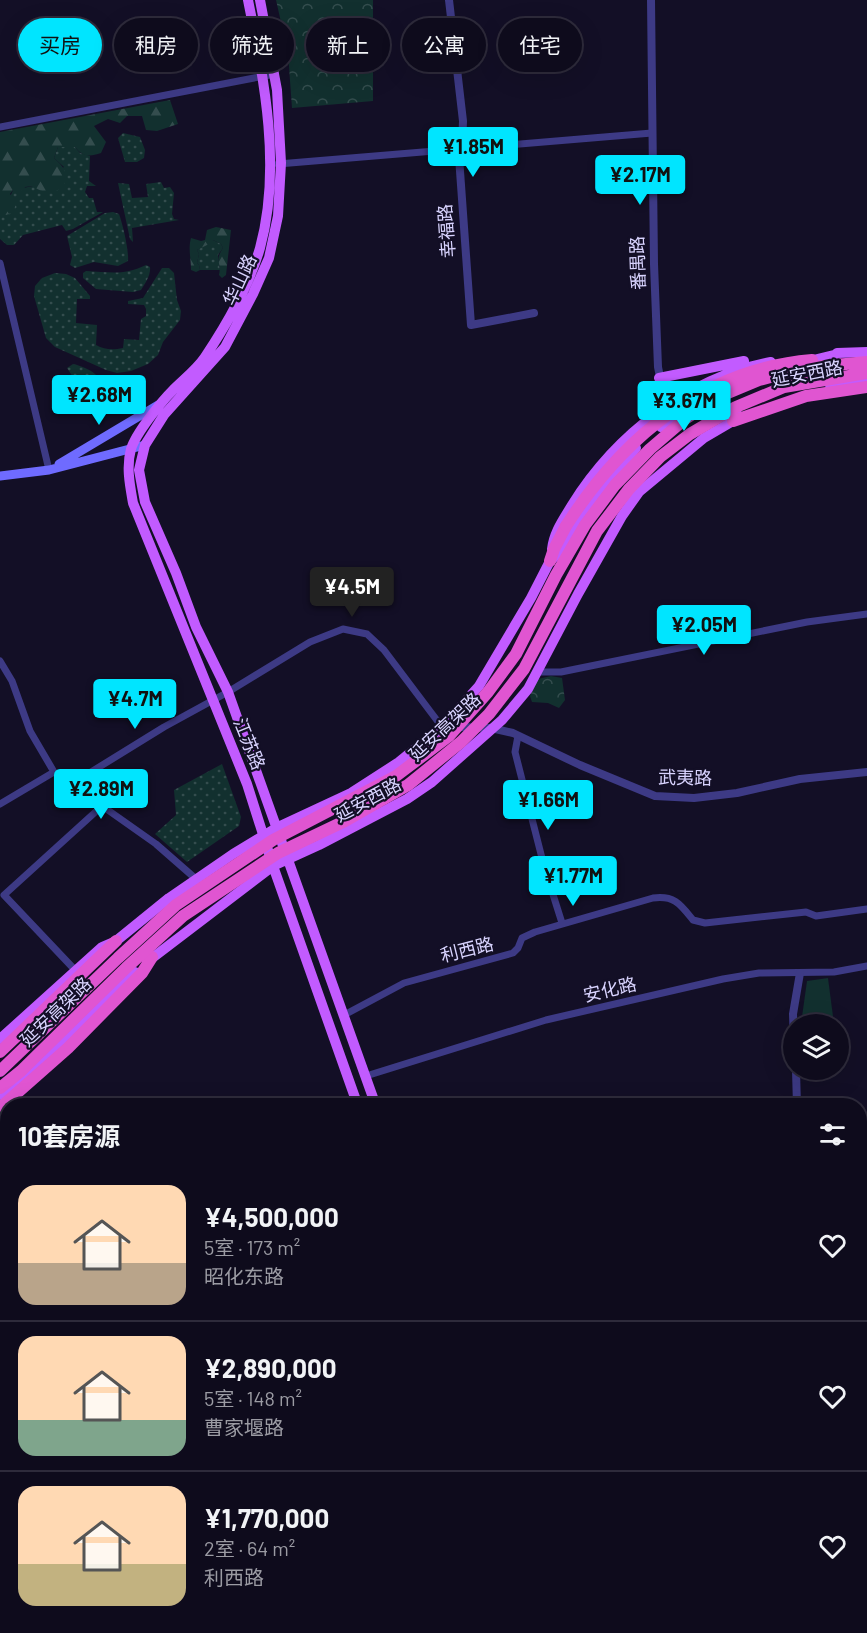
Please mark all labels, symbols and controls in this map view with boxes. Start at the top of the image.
chip: 买房 [18,18,102,72]
chip: 租房 [114,18,198,72]
chip: 筛选 [210,18,294,72]
chip: 新上 [306,18,390,72]
chip: 公寓 [402,18,486,72]
chip: 住宅 [498,18,582,72]
pin: ¥1.85M [424,127,522,178]
text: ¥1.85M [442,134,504,158]
pin: ¥2.17M [591,155,689,206]
text: ¥2.17M [609,162,671,186]
street label: 幸福路 [433,203,459,259]
street label: 番禺路 [625,236,649,290]
street label: 华山路 [218,250,260,309]
street label: 延安西路 [769,355,844,391]
pin: ¥2.68M [50,375,148,426]
pin: ¥3.67M [635,381,733,432]
text: ¥2.68M [66,382,132,406]
text: ¥3.67M [652,388,716,412]
pin: ¥4.5M [310,567,394,618]
text: ¥4.5M [324,574,380,598]
pin: ¥2.05M [655,605,753,656]
text: ¥2.05M [671,612,737,636]
pin: ¥4.7M [93,679,177,730]
text: ¥4.7M [107,686,163,710]
street label: 延安高架路 [404,688,485,765]
street label: 江苏路 [230,714,270,773]
street label: 武夷路 [658,766,712,788]
pin: ¥2.89M [52,769,150,820]
street label: 延安西路 [331,773,404,826]
text: ¥2.89M [68,776,134,800]
pin: ¥1.66M [499,780,597,831]
text: ¥1.66M [517,787,579,811]
pin: ¥1.77M [524,856,622,907]
text: ¥1.77M [543,863,603,887]
street label: 利西路 [438,932,496,966]
street label: 延安高架路 [15,972,95,1050]
street label: 安化路 [581,972,639,1006]
map controls [783,1014,849,1080]
button: layers [783,1014,849,1080]
icon: filters [816,1118,849,1151]
text: 10套房源 [18,1120,120,1151]
text: ¥4,500,000 [204,1201,339,1232]
icon: home [66,1209,138,1281]
icon: heart [816,1229,849,1262]
text: 5室 · 173 m² [204,1235,300,1259]
text: 昭化东路 [204,1264,284,1288]
text: ¥2,890,000 [204,1352,337,1383]
icon: home [66,1360,138,1432]
icon: heart [816,1380,849,1413]
text: 5室 · 148 m² [204,1386,302,1410]
text: 曹家堰路 [204,1415,284,1439]
text: ¥1,770,000 [204,1502,329,1533]
icon: home [66,1510,138,1582]
icon: heart [816,1530,849,1563]
text: 2室 · 64 m² [204,1536,295,1560]
text: 利西路 [204,1565,264,1589]

